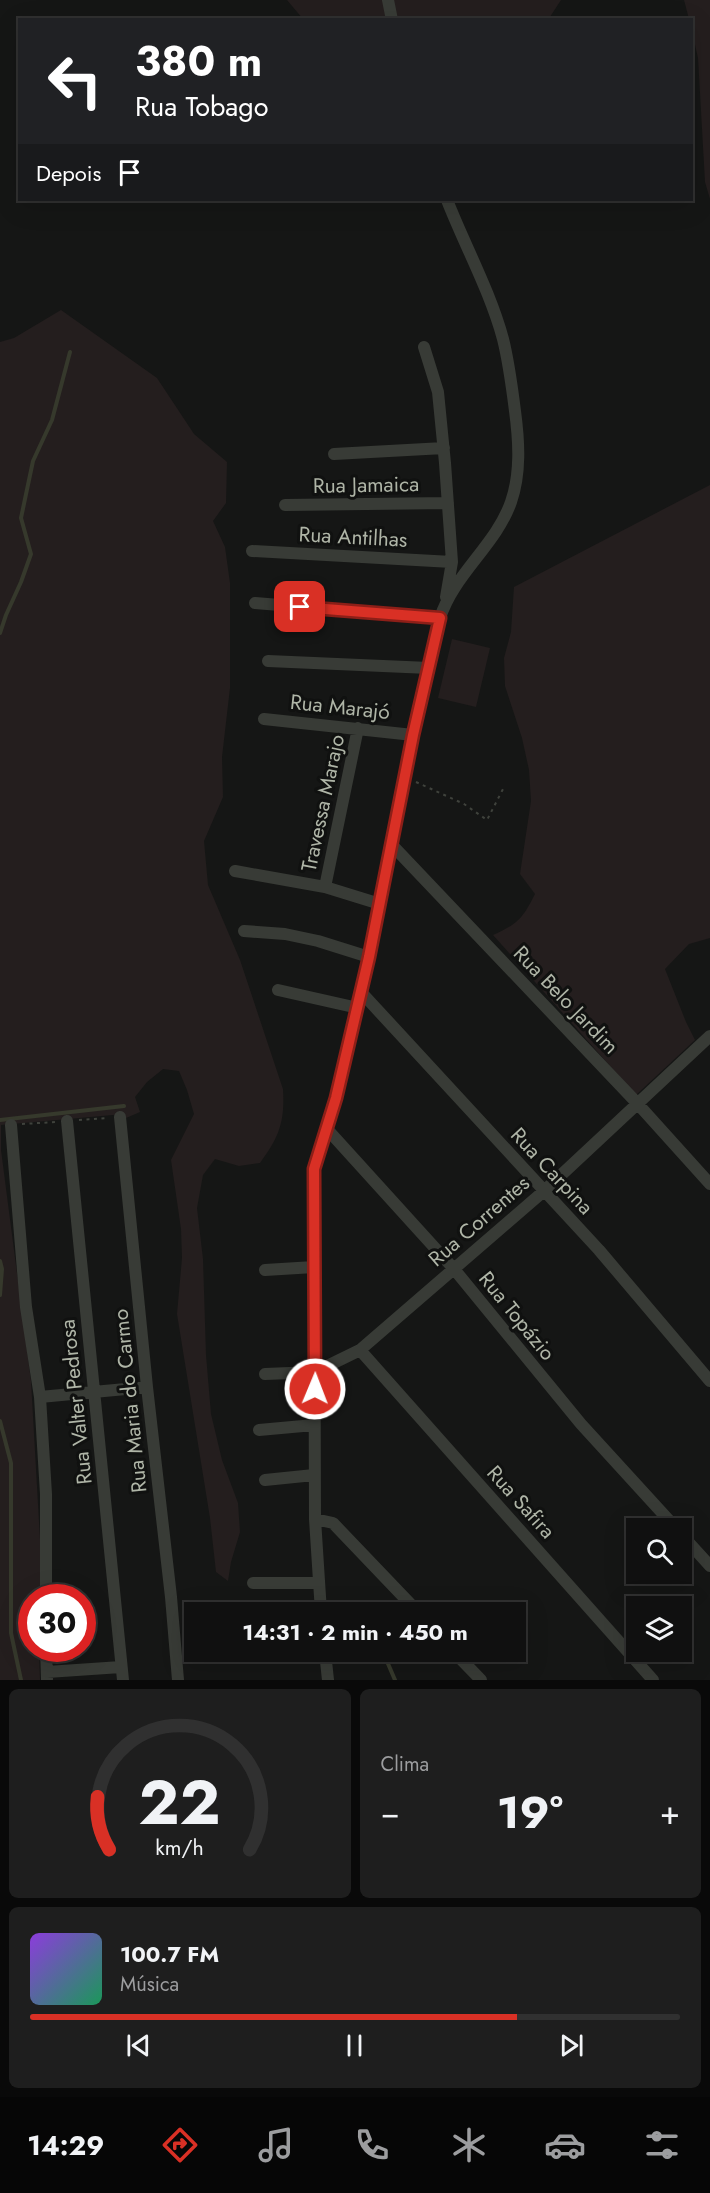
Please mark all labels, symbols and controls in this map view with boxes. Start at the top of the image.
text: 380 m [135,31,262,92]
icon: left [36,42,114,120]
text: Rua Tobago [135,87,269,126]
icon: arrive [113,156,146,189]
text: Depois [36,157,101,189]
street label: Rua Jamaica [313,469,419,501]
street label: Rua Antilhas [298,519,408,555]
pin [274,581,325,632]
icon: arrive [283,590,316,623]
street label: Rua Marajó [289,687,391,727]
street label: Travessa Marajo [294,732,352,874]
street label: Rua Belo Jardim [506,939,626,1061]
street label: Rua Carpina [504,1121,600,1221]
street label: Rua Correntes [422,1169,536,1273]
street label: Rua Topázio [472,1265,562,1367]
street label: Rua Maria do Carmo [105,1308,155,1494]
street label: Rua Valter Pedrosa [52,1318,100,1486]
position arrow [283,1357,347,1421]
street label: Rua Safira [480,1459,562,1545]
map controls [626,1518,692,1662]
button: search [626,1518,692,1584]
speed limit sign: 30 [18,1584,96,1662]
button: layers [626,1596,692,1662]
text: 14:31 · 2 min · 450 m [242,1616,468,1648]
text: Clima [381,1750,429,1779]
text: 22 [139,1757,221,1847]
text: 19° [497,1780,563,1845]
text: − [381,1789,400,1836]
text: + [660,1789,680,1836]
text: km/h [156,1833,204,1864]
text: 100.7 FM [120,1938,219,1970]
text: Música [120,1970,179,1999]
icon: previous [122,2029,155,2062]
icon: pause [338,2029,371,2062]
icon: next [555,2029,588,2062]
icon: directions [159,2124,201,2166]
icon: music [255,2124,297,2166]
icon: phone [351,2124,393,2166]
icon: climate [448,2124,490,2166]
icon: car [544,2124,586,2166]
icon: filters [641,2124,683,2166]
text: 14:29 [27,2126,104,2165]

